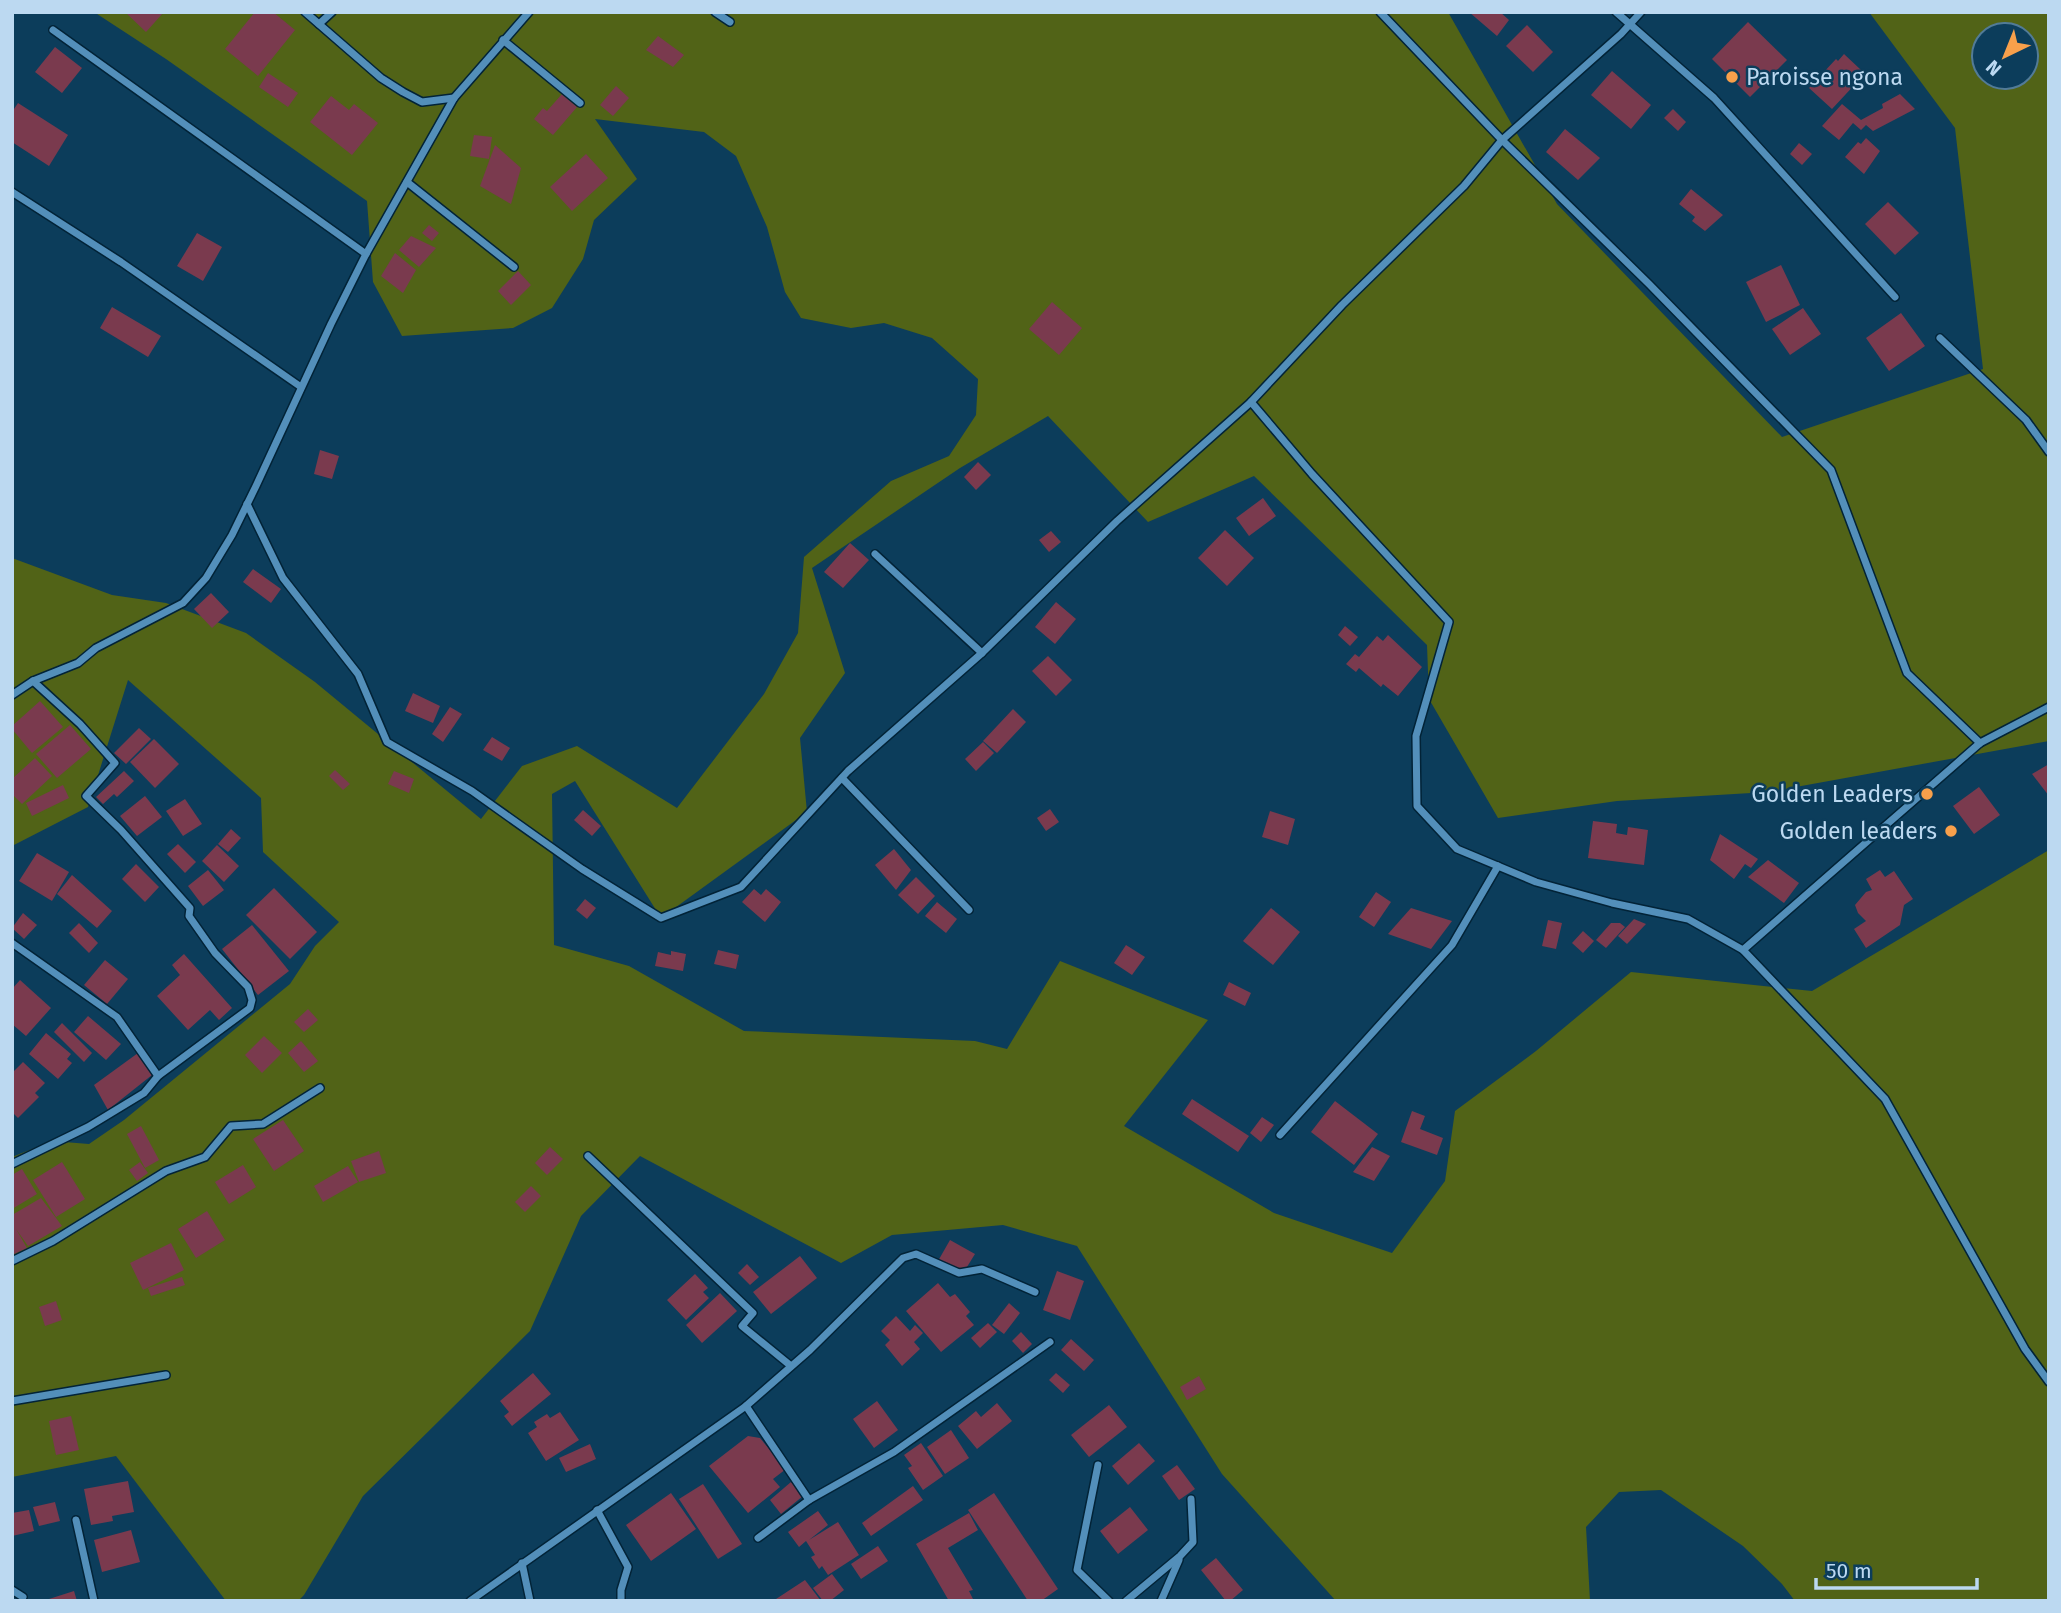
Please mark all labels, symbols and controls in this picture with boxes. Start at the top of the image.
north arrow [1970,21,2040,91]
text: N [1981,55,2006,81]
place label: Paroisse ngona [1746,63,1903,91]
marker: Paroisse ngona [1724,69,1740,85]
place label: Golden Leaders [1751,780,1913,808]
marker: Golden Leaders [1919,786,1935,802]
place label: Golden leaders [1780,817,1937,845]
marker: Golden leaders [1943,823,1959,839]
scale bar [1816,1546,1977,1590]
text: 50 m [1826,1558,1872,1584]

